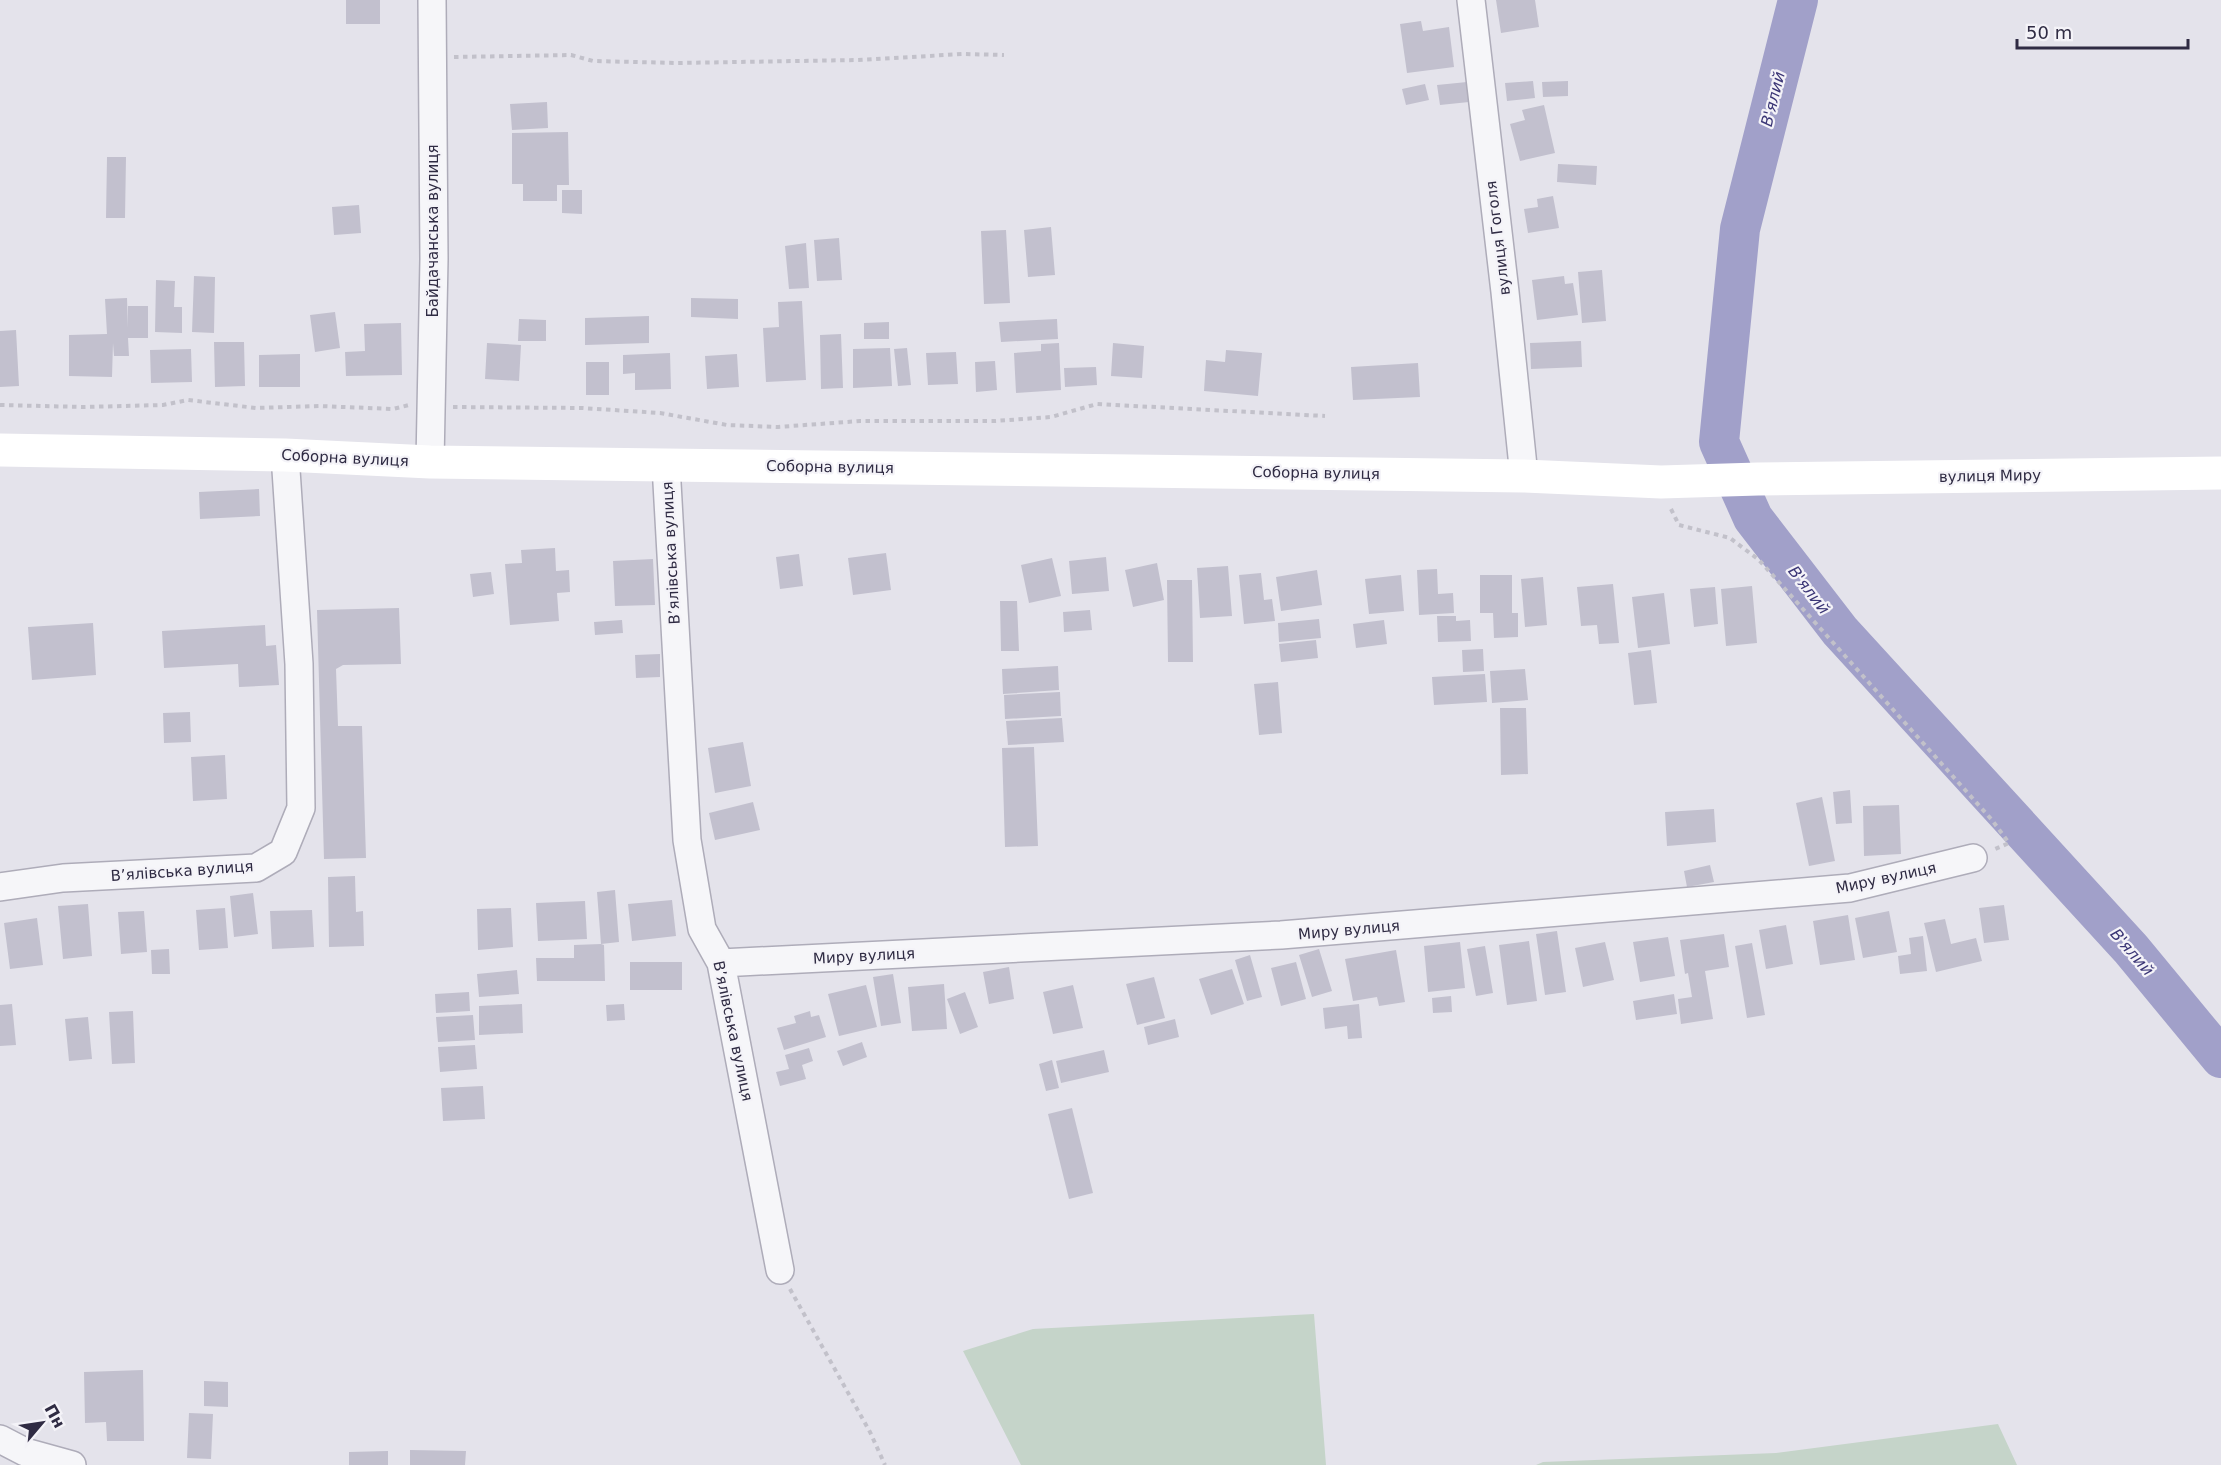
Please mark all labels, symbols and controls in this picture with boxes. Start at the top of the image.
scale bar [2017,12,2188,50]
text: 50 m [2026,22,2072,43]
water label: В'ялий [1757,70,1789,128]
street label: Байдачанська вулиця [424,144,442,318]
street label: вулиця Гоголя [1482,180,1514,296]
street label: Соборна вулиця [281,446,409,470]
street label: Соборна вулиця [766,457,894,477]
street label: Соборна вулиця [1252,463,1380,483]
street label: вулиця Миру [1939,466,2041,486]
street label: В’ялівська вулиця [658,481,684,625]
water label: В'ялий [1784,562,1834,618]
street label: В’ялівська вулиця [110,857,254,885]
street label: Миру вулиця [1834,859,1938,897]
street label: Миру вулиця [1297,917,1401,943]
water label: В'ялий [2106,925,2158,979]
street label: Миру вулиця [813,944,915,968]
street label: В’ялівська вулиця [709,959,757,1103]
north arrow [12,1393,72,1453]
text: Пн [40,1401,69,1431]

